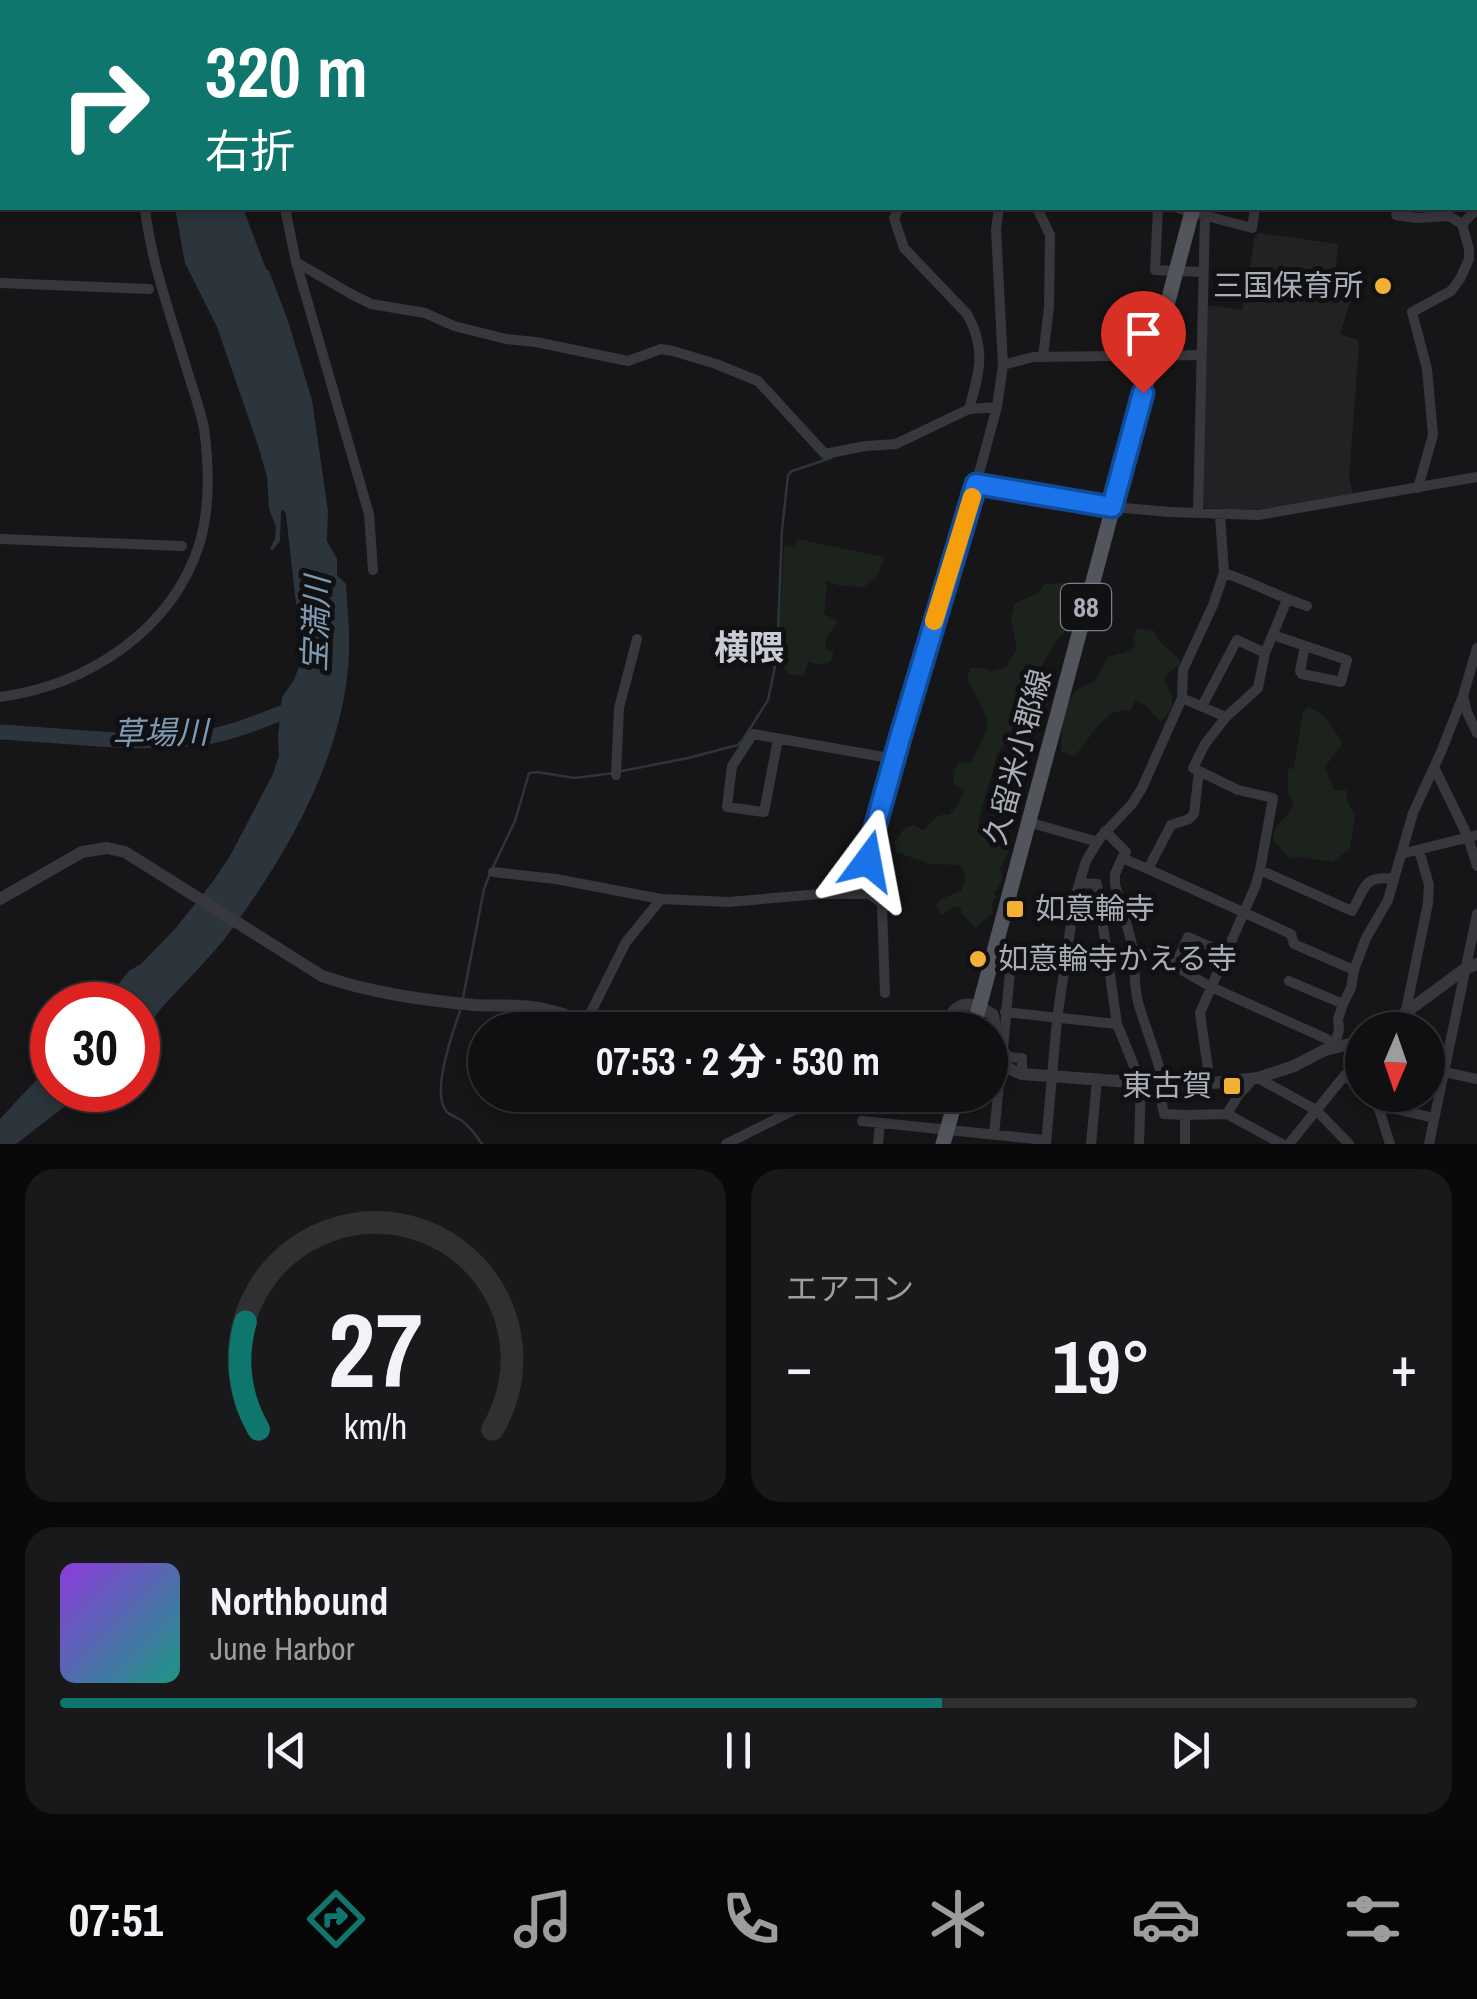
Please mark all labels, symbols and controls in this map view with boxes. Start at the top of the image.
text: 320 m [205,25,368,119]
icon: right [40,40,170,170]
text: 右折 [205,120,295,181]
place label: 三国保育所 [1213,265,1363,305]
marker: 三国保育所 [1372,275,1394,297]
pin [1101,291,1186,394]
icon: arrive [1116,306,1171,361]
water label: 宝満川 [292,572,339,673]
road number: 88 [1061,584,1111,630]
district label: 横隈 [714,624,784,671]
street label: 久留米小郡線 [974,665,1060,849]
water label: 草場川 [112,710,211,755]
position arrow [816,809,920,913]
place label: 如意輪寺 [1035,888,1155,928]
marker: 如意輪寺 [1004,898,1026,920]
place label: 如意輪寺かえる寺 [998,938,1237,978]
marker: 如意輪寺かえる寺 [967,948,989,970]
speed limit sign: 30 [30,982,160,1112]
north arrow [1345,1012,1445,1112]
map controls [1345,1012,1445,1112]
text: 07:53 · 2 分 · 530 m [596,1036,880,1087]
place label: 東古賀 [1122,1065,1212,1105]
marker: 東古賀 [1221,1075,1243,1097]
text: エアコン [786,1267,914,1310]
text: 27 [328,1279,423,1419]
text: 19° [1052,1315,1151,1416]
text: − [786,1329,812,1403]
text: + [1391,1329,1417,1403]
text: km/h [344,1402,407,1450]
text: Northbound [210,1576,388,1627]
text: June Harbor [210,1627,354,1670]
icon: previous [259,1723,314,1778]
icon: pause [711,1723,766,1778]
icon: next [1163,1723,1218,1778]
icon: directions [301,1884,371,1954]
icon: music [508,1884,578,1954]
icon: phone [716,1884,786,1954]
icon: climate [923,1884,993,1954]
icon: car [1131,1884,1201,1954]
icon: filters [1338,1884,1408,1954]
text: 07:51 [69,1889,163,1950]

